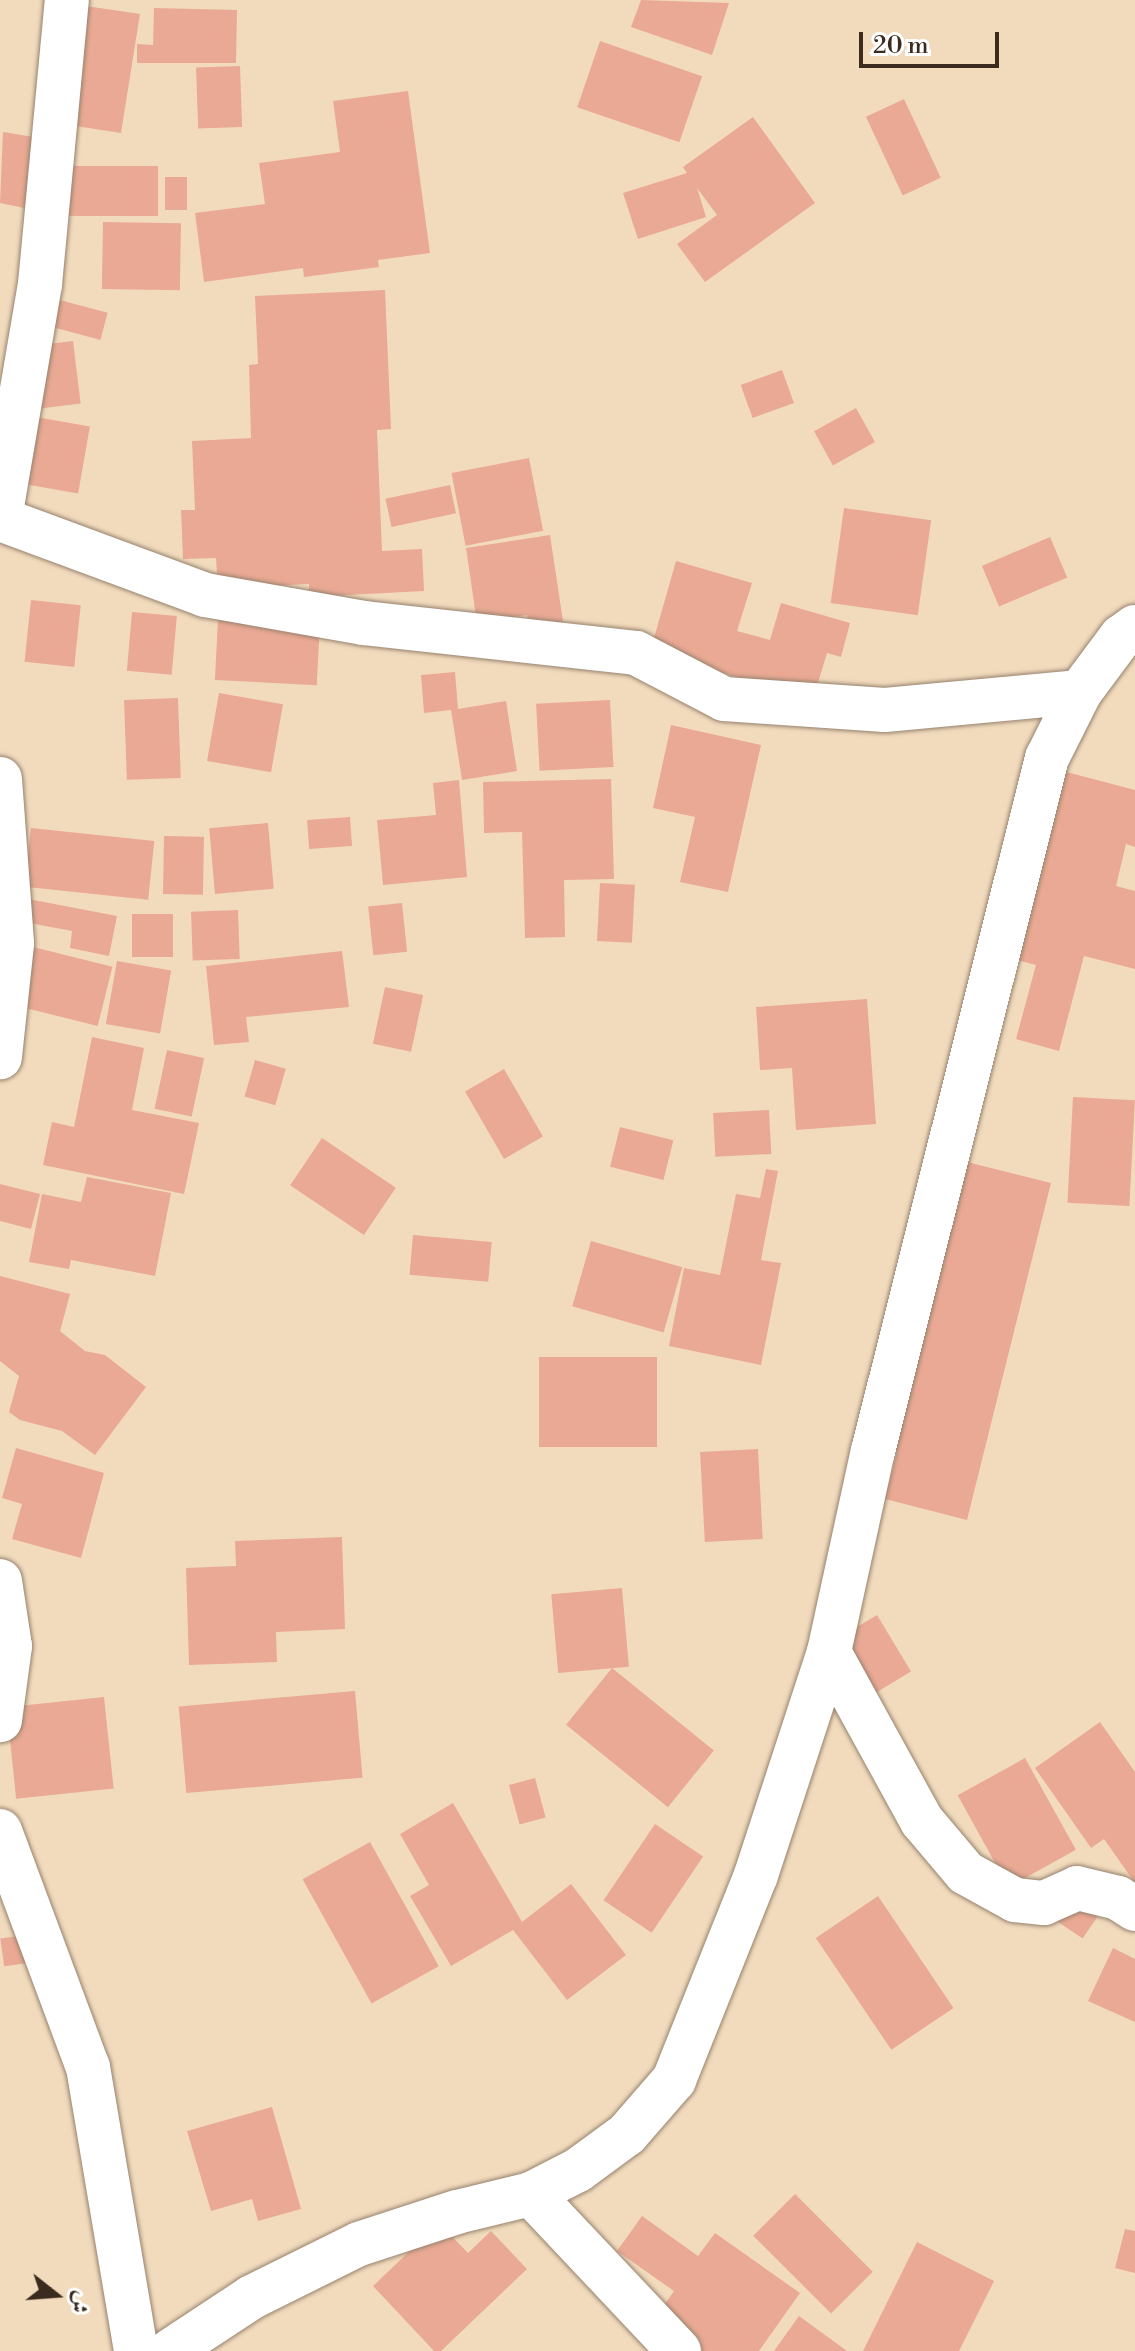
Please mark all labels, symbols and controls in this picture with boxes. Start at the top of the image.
scale bar [863,16,1003,66]
text: 20 m [873,31,929,61]
north arrow [16,2255,96,2335]
text: ش [63,2288,96,2317]

